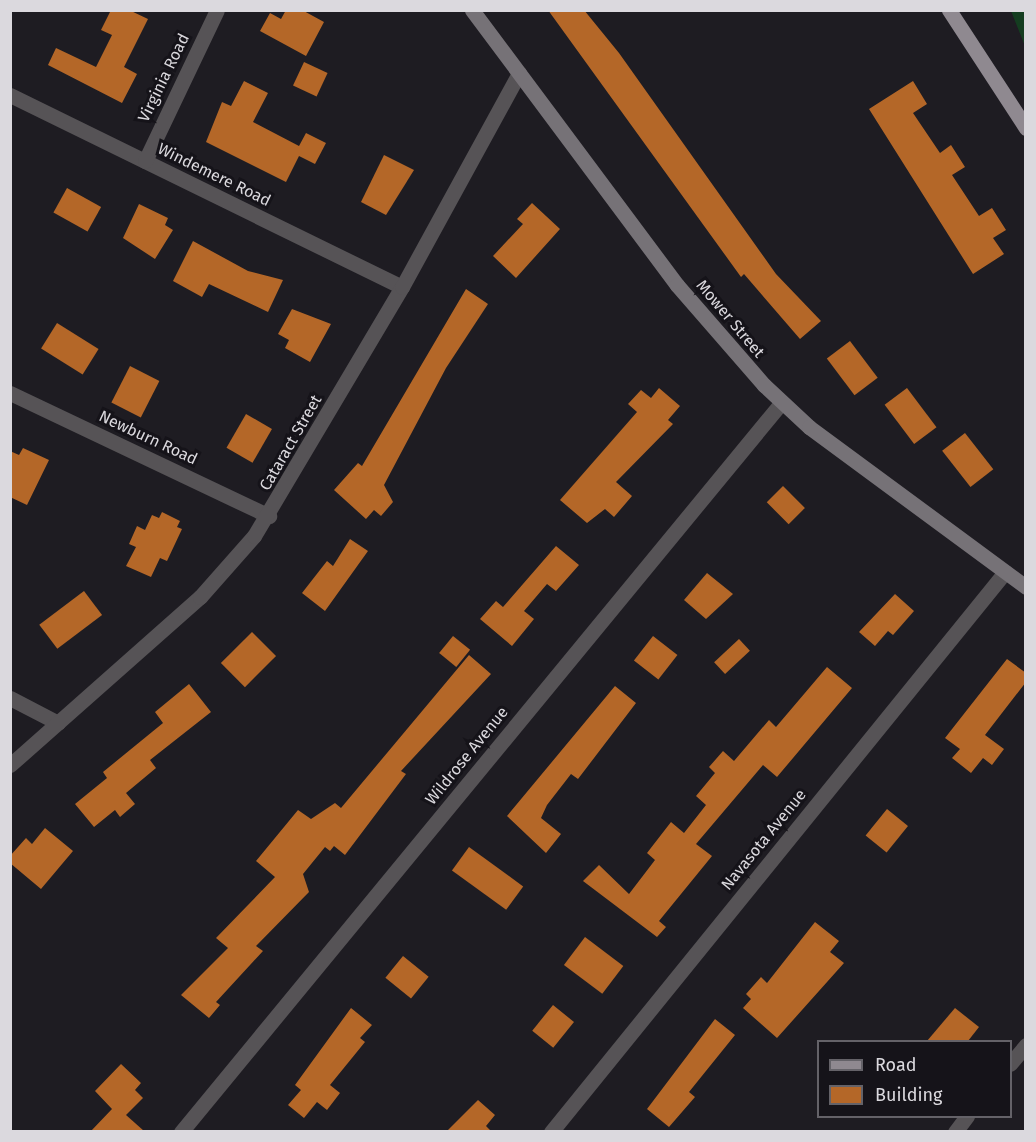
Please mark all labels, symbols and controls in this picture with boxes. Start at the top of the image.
street label: Virginia Road [134,31,194,125]
street label: Windemere Road [154,139,274,211]
street label: Mower Street [692,276,768,362]
street label: Cataract Street [256,392,326,494]
street label: Newburn Road [96,407,200,469]
street label: Wildrose Avenue [422,703,512,809]
street label: Navasota Avenue [717,786,811,894]
legend [817,1040,1012,1118]
text: Road [875,1054,917,1076]
text: Building [875,1084,942,1106]

